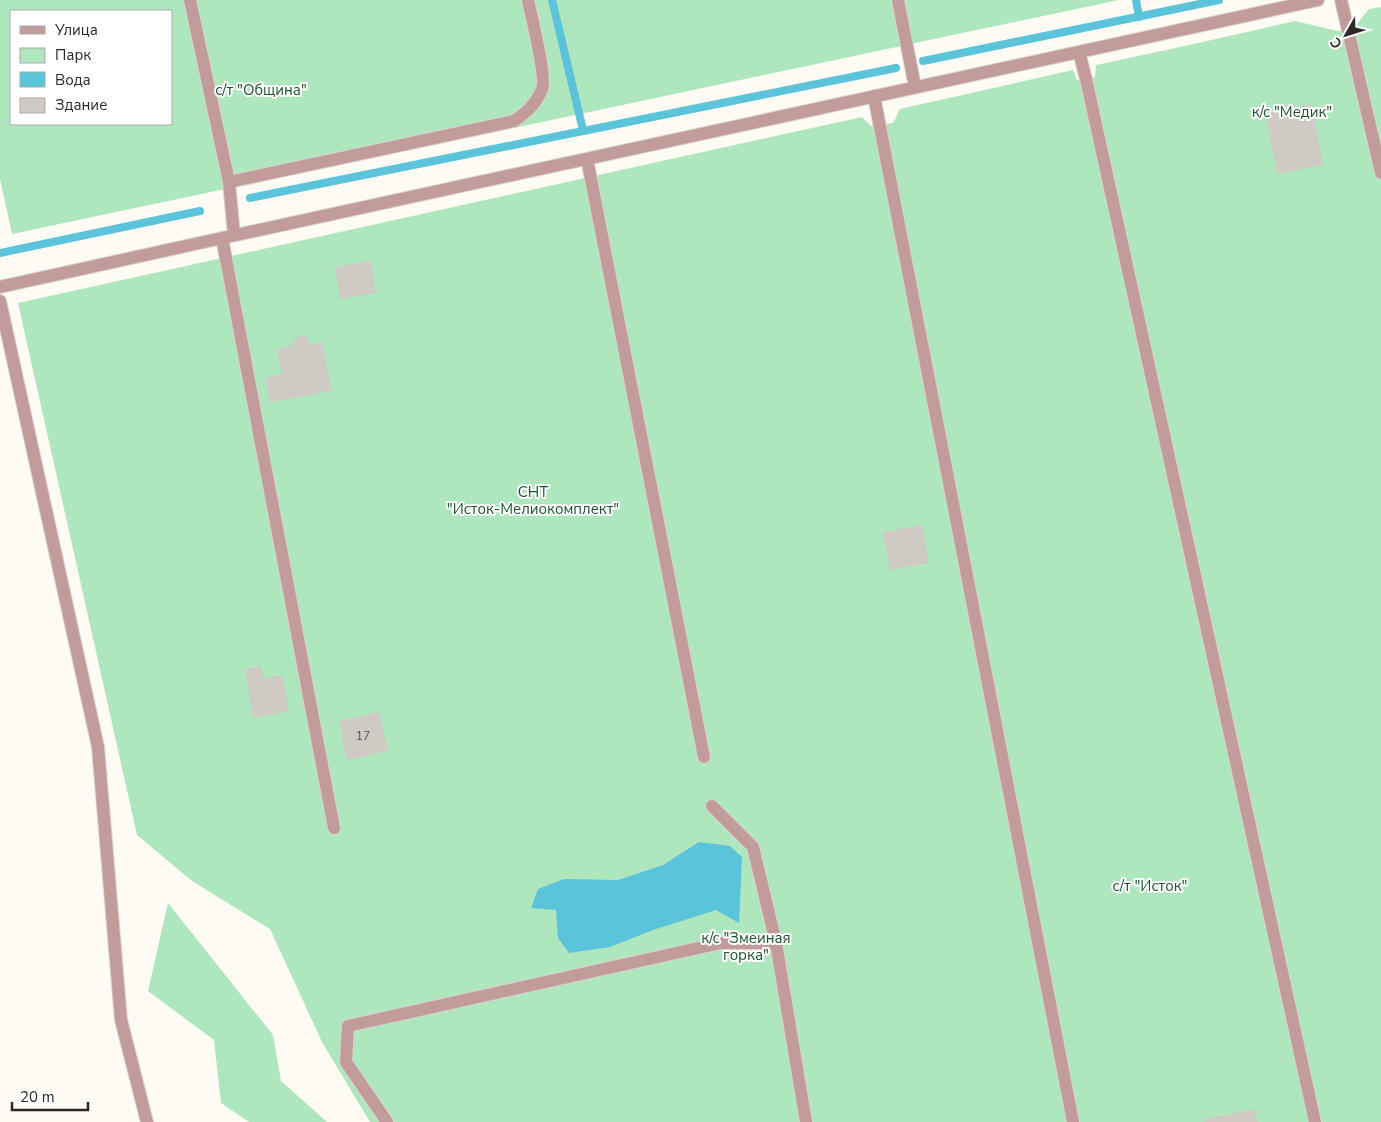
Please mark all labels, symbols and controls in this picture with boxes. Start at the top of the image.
legend [10,10,172,125]
north arrow [1321,10,1371,60]
text: Улица [54,20,98,40]
text: С [1326,33,1347,53]
text: Парк [55,45,91,65]
text: Вода [55,70,91,90]
park label: с/т "Община" [215,80,307,100]
text: Здание [55,95,107,115]
park label: к/с "Медик" [1252,102,1332,122]
park label: СНТ "Исток-Мелиокомплект" [447,482,619,519]
house number: 17 [356,728,370,744]
park label: с/т "Исток" [1113,876,1187,896]
park label: к/с "Змеиная горка" [701,928,791,965]
scale bar [12,1080,89,1112]
text: 20 m [20,1087,55,1107]

